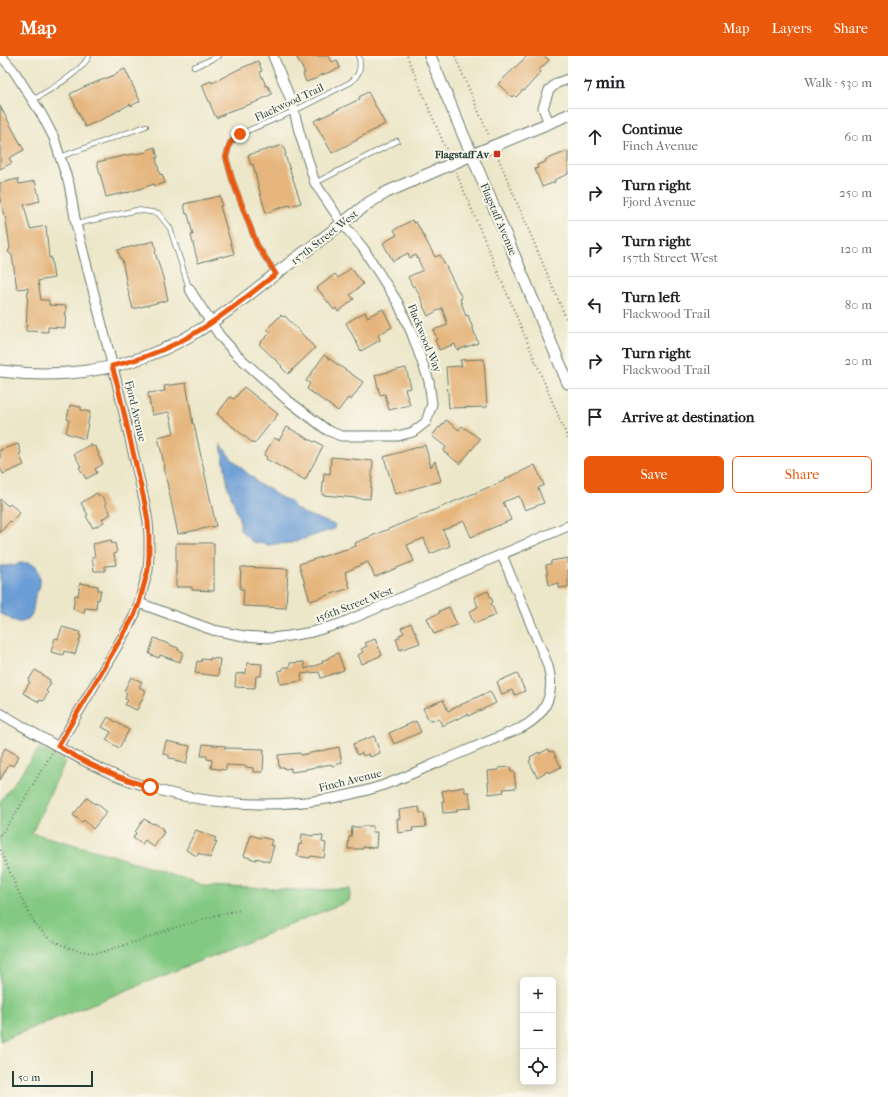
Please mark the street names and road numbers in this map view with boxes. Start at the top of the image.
street label: Flackwood Trail [253,81,326,124]
street label: Flagstaff Avenue [477,181,520,258]
street label: 157th Street West [288,207,360,268]
street label: Flackwood Way [405,302,445,375]
street label: Fjord Avenue [122,379,149,444]
street label: 156th Street West [314,584,395,625]
street label: Finch Avenue [317,766,383,795]

